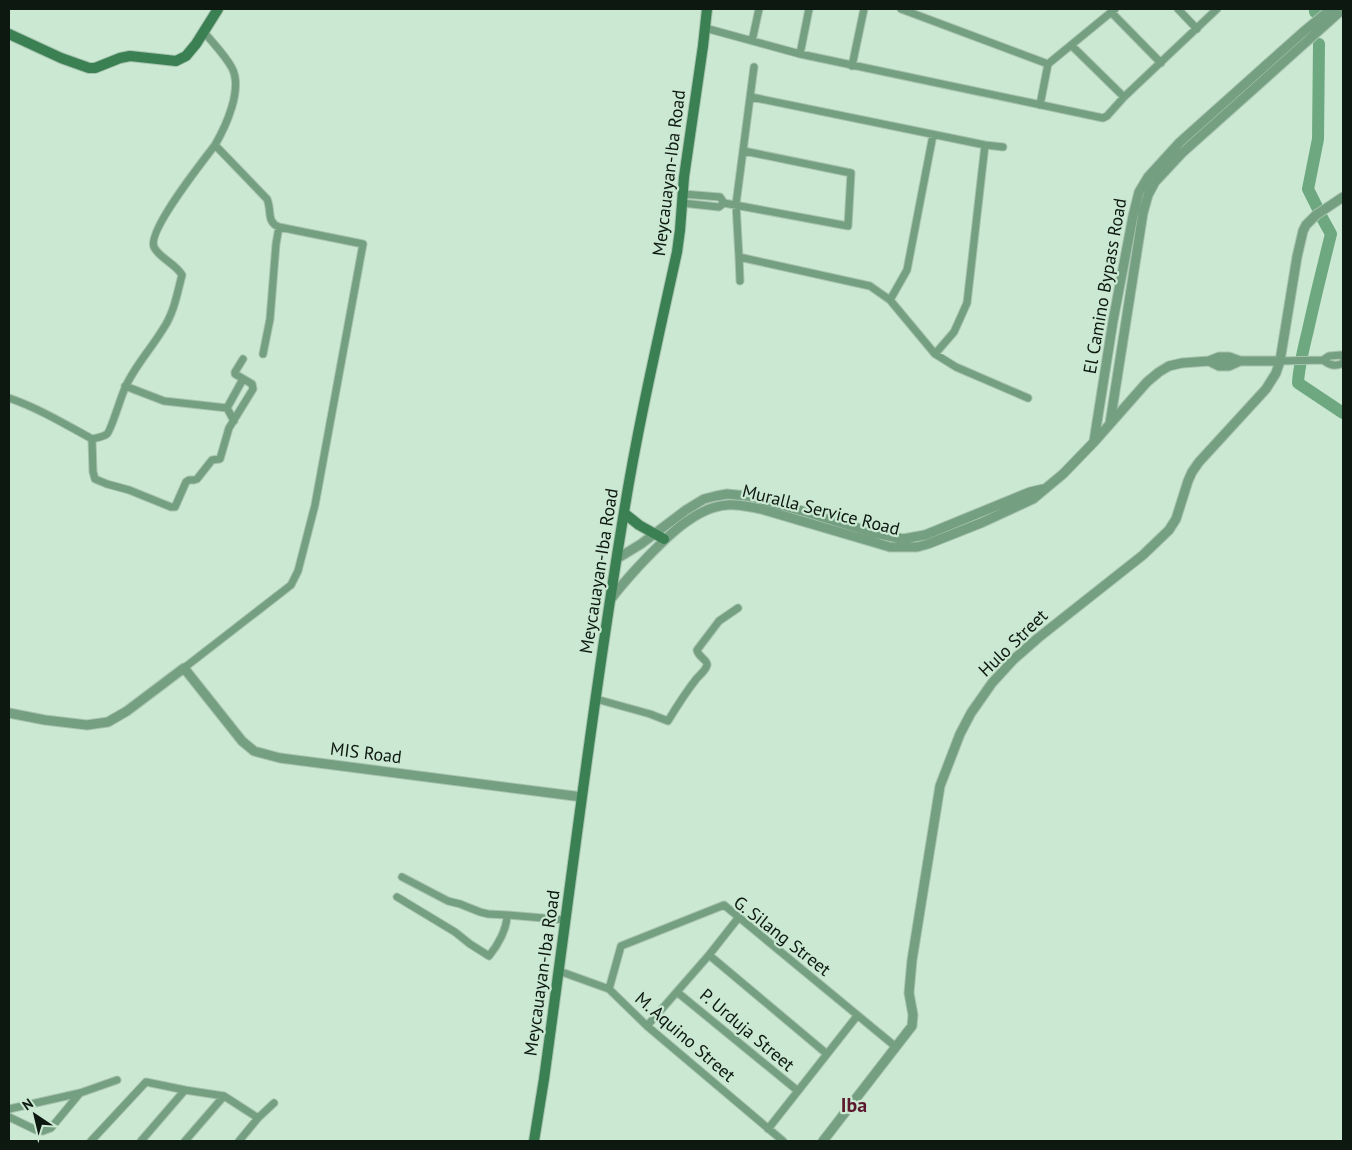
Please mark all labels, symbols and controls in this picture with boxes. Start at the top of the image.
street label: Meycauayan-Iba Road [647,89,690,257]
street label: El Camino Bypass Road [1078,196,1131,376]
street label: Muralla Service Road [740,479,902,540]
street label: Meycauayan-Iba Road [574,487,623,655]
street label: Hulo Street [973,604,1052,681]
street label: MIS Road [329,737,403,768]
street label: Meycauayan-Iba Road [518,888,565,1057]
street label: G. Silang Street [729,890,836,981]
street label: P. Urduja Street [695,983,799,1076]
street label: M. Aquino Street [630,987,740,1087]
north arrow [10,1090,60,1140]
district label: Iba [841,1092,867,1118]
text: N [19,1094,36,1114]

